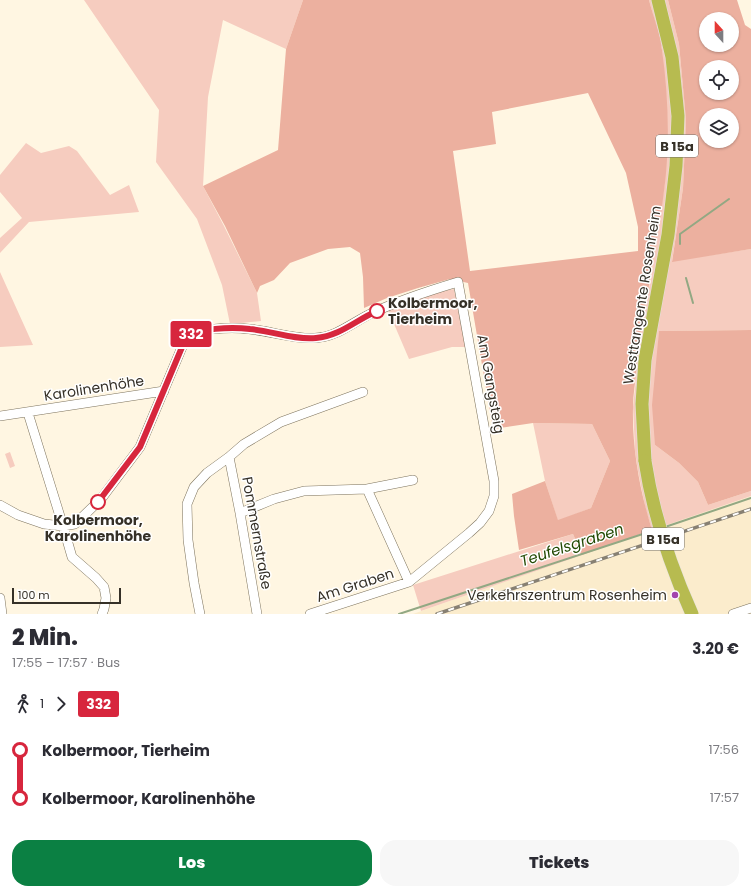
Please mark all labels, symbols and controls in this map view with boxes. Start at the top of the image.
north arrow [699,12,739,52]
map controls [699,12,739,148]
button: locate [699,60,739,100]
button: layers [699,108,739,148]
road number: B 15a [656,135,698,157]
street label: Westtangente Rosenheim [618,204,666,386]
place label: Kolbermoor, Tierheim [388,293,478,329]
marker: Kolbermoor, Tierheim [369,303,385,319]
line badge: 332 [168,321,214,347]
text: 332 [179,324,203,344]
street label: Am Gangsteig [472,333,510,435]
street label: Karolinenhöhe [43,370,146,406]
street label: Pommernstraße [237,475,277,591]
marker: Kolbermoor, Karolinenhöhe [90,494,106,510]
place label: Kolbermoor, Karolinenhöhe [45,510,152,546]
water label: Teufelsgraben [517,518,626,571]
road number: B 15a [642,528,684,550]
street label: Am Graben [314,563,396,607]
place label: Verkehrszentrum Rosenheim [467,585,667,605]
scale bar [12,586,121,605]
text: 100 m [18,587,50,603]
marker: Verkehrszentrum Rosenheim [670,590,680,600]
text: 2 Min. [12,622,78,653]
text: 3.20 € [692,638,739,659]
text: 17:55 – 17:57 · Bus [12,653,120,672]
icon: walk [12,693,34,715]
icon: forward [50,693,72,715]
text: 1 [40,694,44,713]
text: 332 [86,694,111,714]
text: Kolbermoor, Tierheim [42,740,210,761]
text: 17:56 [709,740,739,759]
text: Kolbermoor, Karolinenhöhe [42,788,255,809]
text: 17:57 [710,788,739,807]
button: Los [12,840,372,886]
button: Tickets [380,840,739,886]

